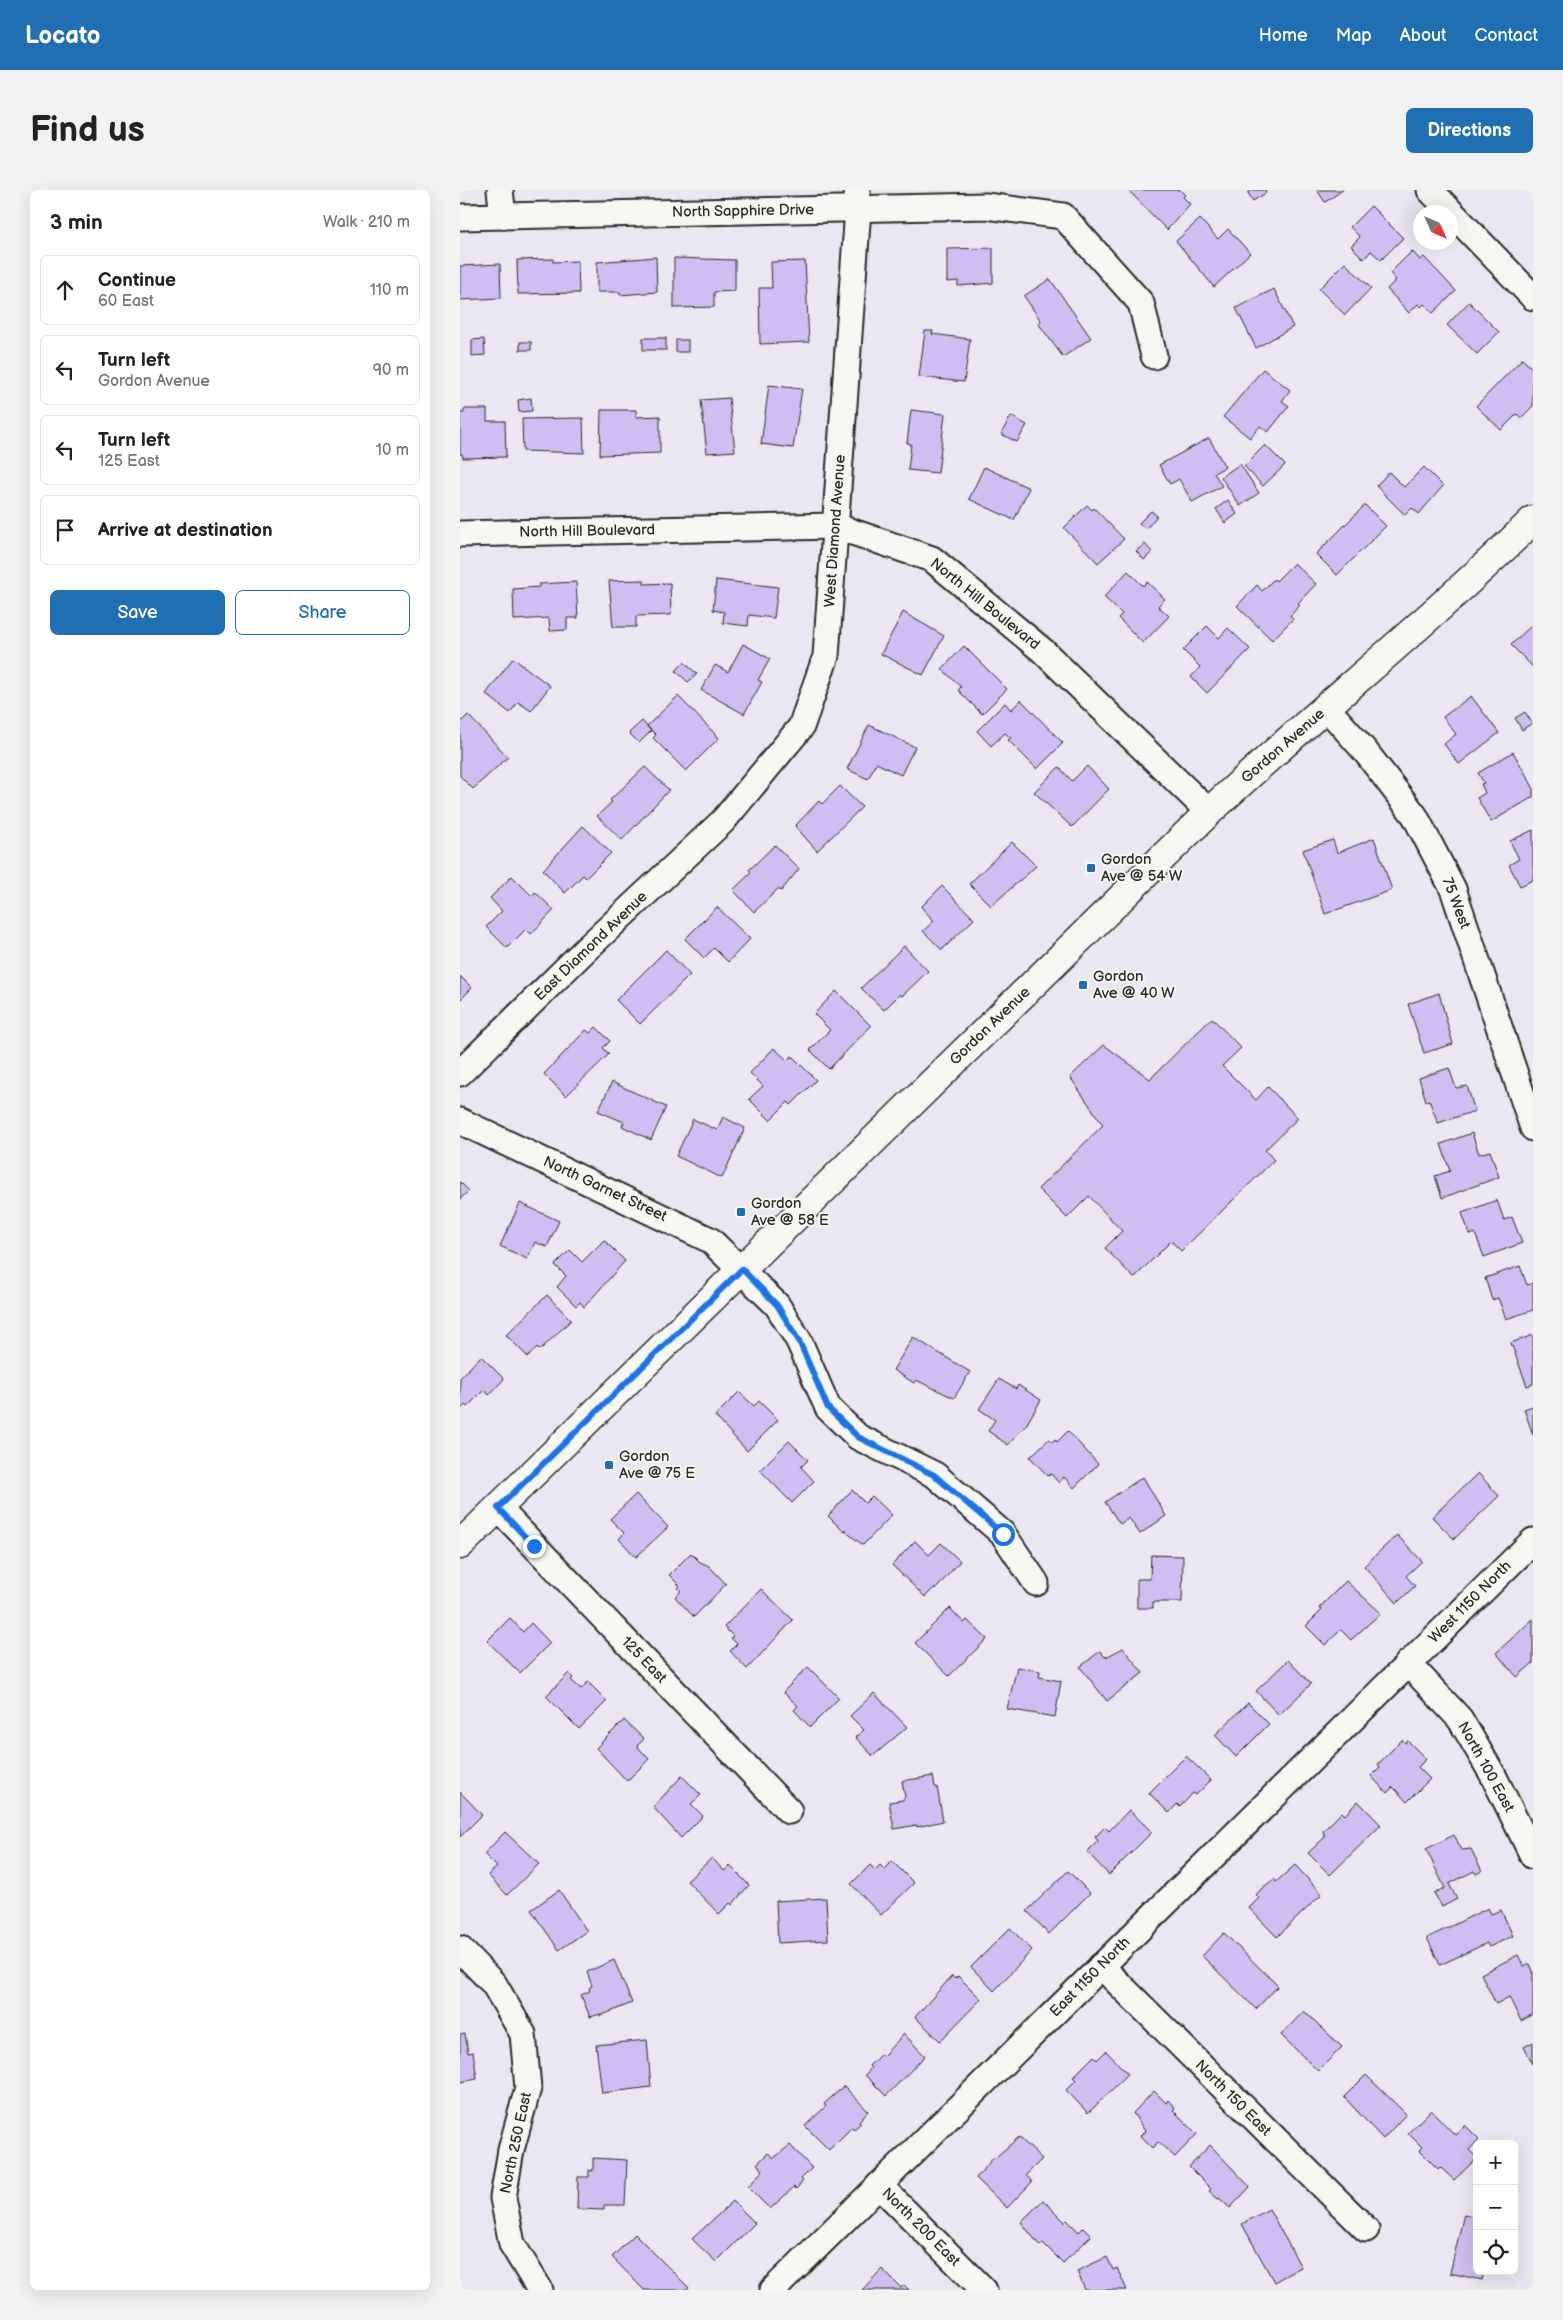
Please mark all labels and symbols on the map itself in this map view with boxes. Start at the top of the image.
street label: North Sapphire Drive [672,200,814,222]
north arrow [1413,205,1458,250]
street label: West Diamond Avenue [820,454,850,608]
street label: North Hill Boulevard [519,520,655,542]
street label: North Hill Boulevard [926,554,1044,654]
street label: Gordon Avenue [1237,704,1329,788]
place label: Gordon Ave @ 54 W [1101,850,1183,886]
marker: Gordon Ave @ 54 W [1085,862,1097,874]
street label: 75 West [1438,875,1475,932]
street label: East Diamond Avenue [531,887,652,1005]
place label: Gordon Ave @ 40 W [1093,967,1175,1003]
marker: Gordon Ave @ 40 W [1077,979,1089,991]
street label: Gordon Avenue [946,983,1034,1069]
street label: North Garnet Street [540,1152,670,1226]
place label: Gordon Ave @ 58 E [751,1194,829,1230]
marker: Gordon Ave @ 58 E [735,1206,747,1218]
place label: Gordon Ave @ 75 E [619,1447,695,1483]
marker: Gordon Ave @ 75 E [603,1459,615,1471]
route start [992,1523,1015,1546]
route end [523,1535,546,1558]
street label: West 1150 North [1425,1557,1515,1647]
street label: 125 East [617,1633,671,1688]
street label: North 100 East [1453,1719,1519,1816]
street label: East 1150 North [1046,1933,1134,2021]
street label: North 150 East [1191,2056,1275,2140]
street label: North 250 East [496,2090,536,2195]
street label: North 200 East [878,2184,965,2271]

